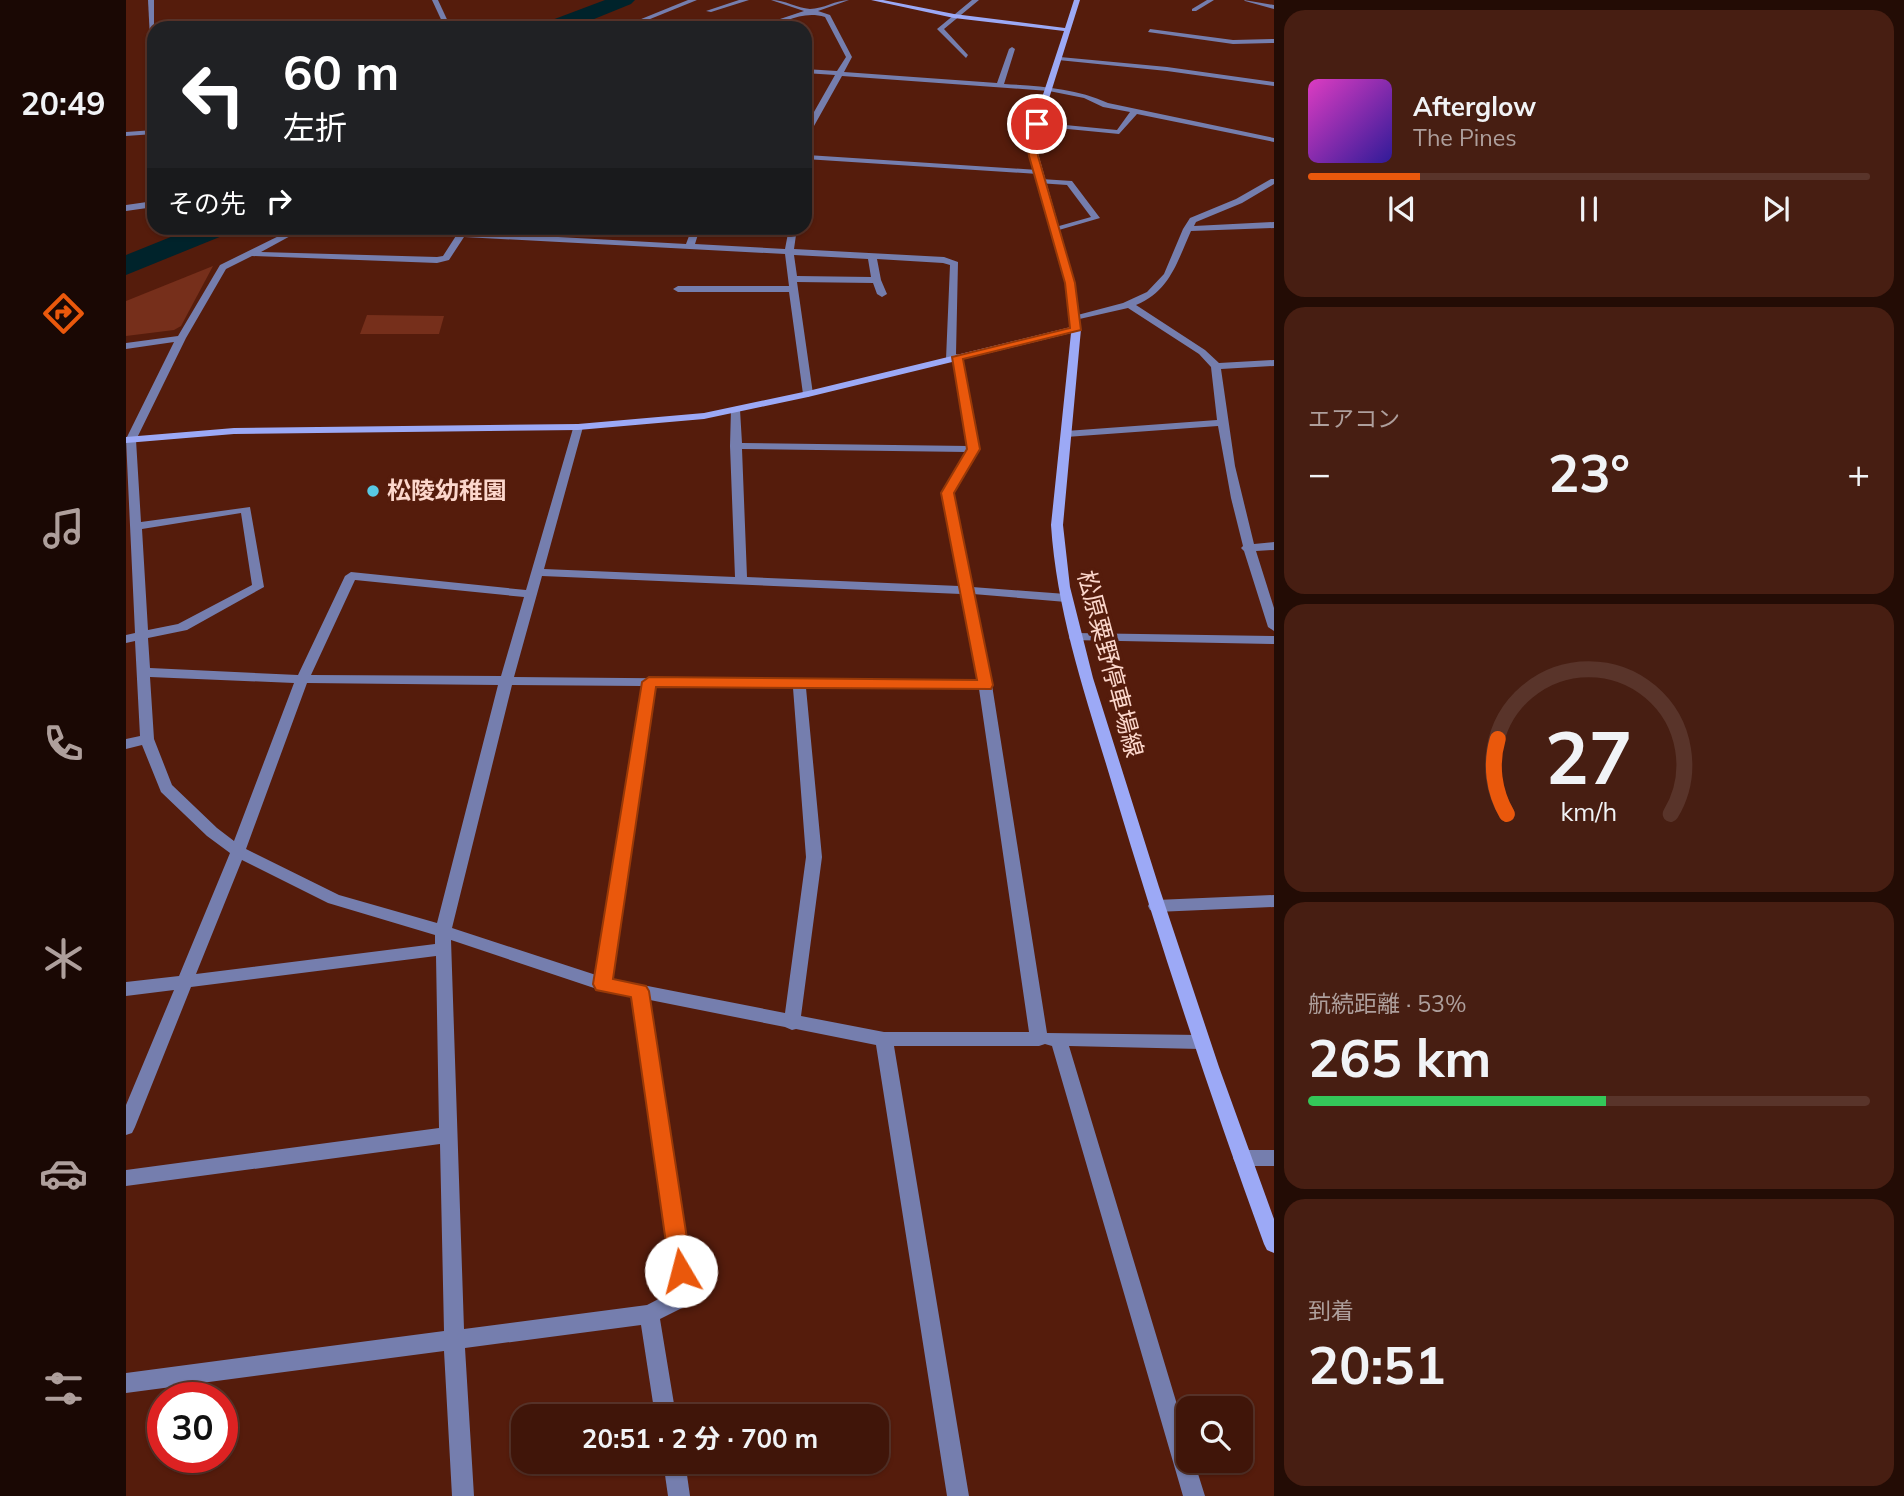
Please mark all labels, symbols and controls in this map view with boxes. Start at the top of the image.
text: 60 m [283,41,399,102]
icon: left [168,49,259,140]
text: 20:49 [21,83,105,123]
text: Afterglow [1413,90,1536,123]
pin [1007,94,1067,154]
icon: arrive [1018,105,1056,143]
text: 左折 [283,107,347,147]
text: The Pines [1413,123,1517,152]
icon: right [260,182,298,220]
text: その先 [168,187,246,220]
icon: previous [1383,190,1421,228]
icon: pause [1570,190,1608,228]
icon: next [1757,190,1795,228]
icon: directions [39,289,88,338]
text: エアコン [1308,404,1400,433]
text: 23° [1548,440,1630,505]
text: − [1308,449,1331,497]
text: + [1847,449,1870,497]
place label: 松陵幼稚園 [387,475,507,505]
marker: 松陵幼稚園 [365,483,381,499]
icon: music [39,504,88,553]
street label: 松原粟野停車場線 [1072,567,1150,760]
text: 27 [1545,711,1633,802]
icon: phone [39,719,88,768]
text: km/h [1561,796,1617,827]
icon: climate [39,934,88,983]
text: 航続距離 · 53% [1308,989,1466,1018]
text: 265 km [1308,1025,1491,1090]
icon: car [39,1149,88,1198]
position arrow [644,1234,718,1308]
text: 到着 [1308,1296,1354,1325]
text: 20:51 [1308,1332,1446,1397]
icon: filters [39,1364,88,1413]
speed limit sign: 30 [147,1382,238,1473]
map controls [1176,1396,1253,1473]
button: search [1176,1396,1253,1473]
text: 20:51 · 2 分 · 700 m [582,1422,818,1455]

